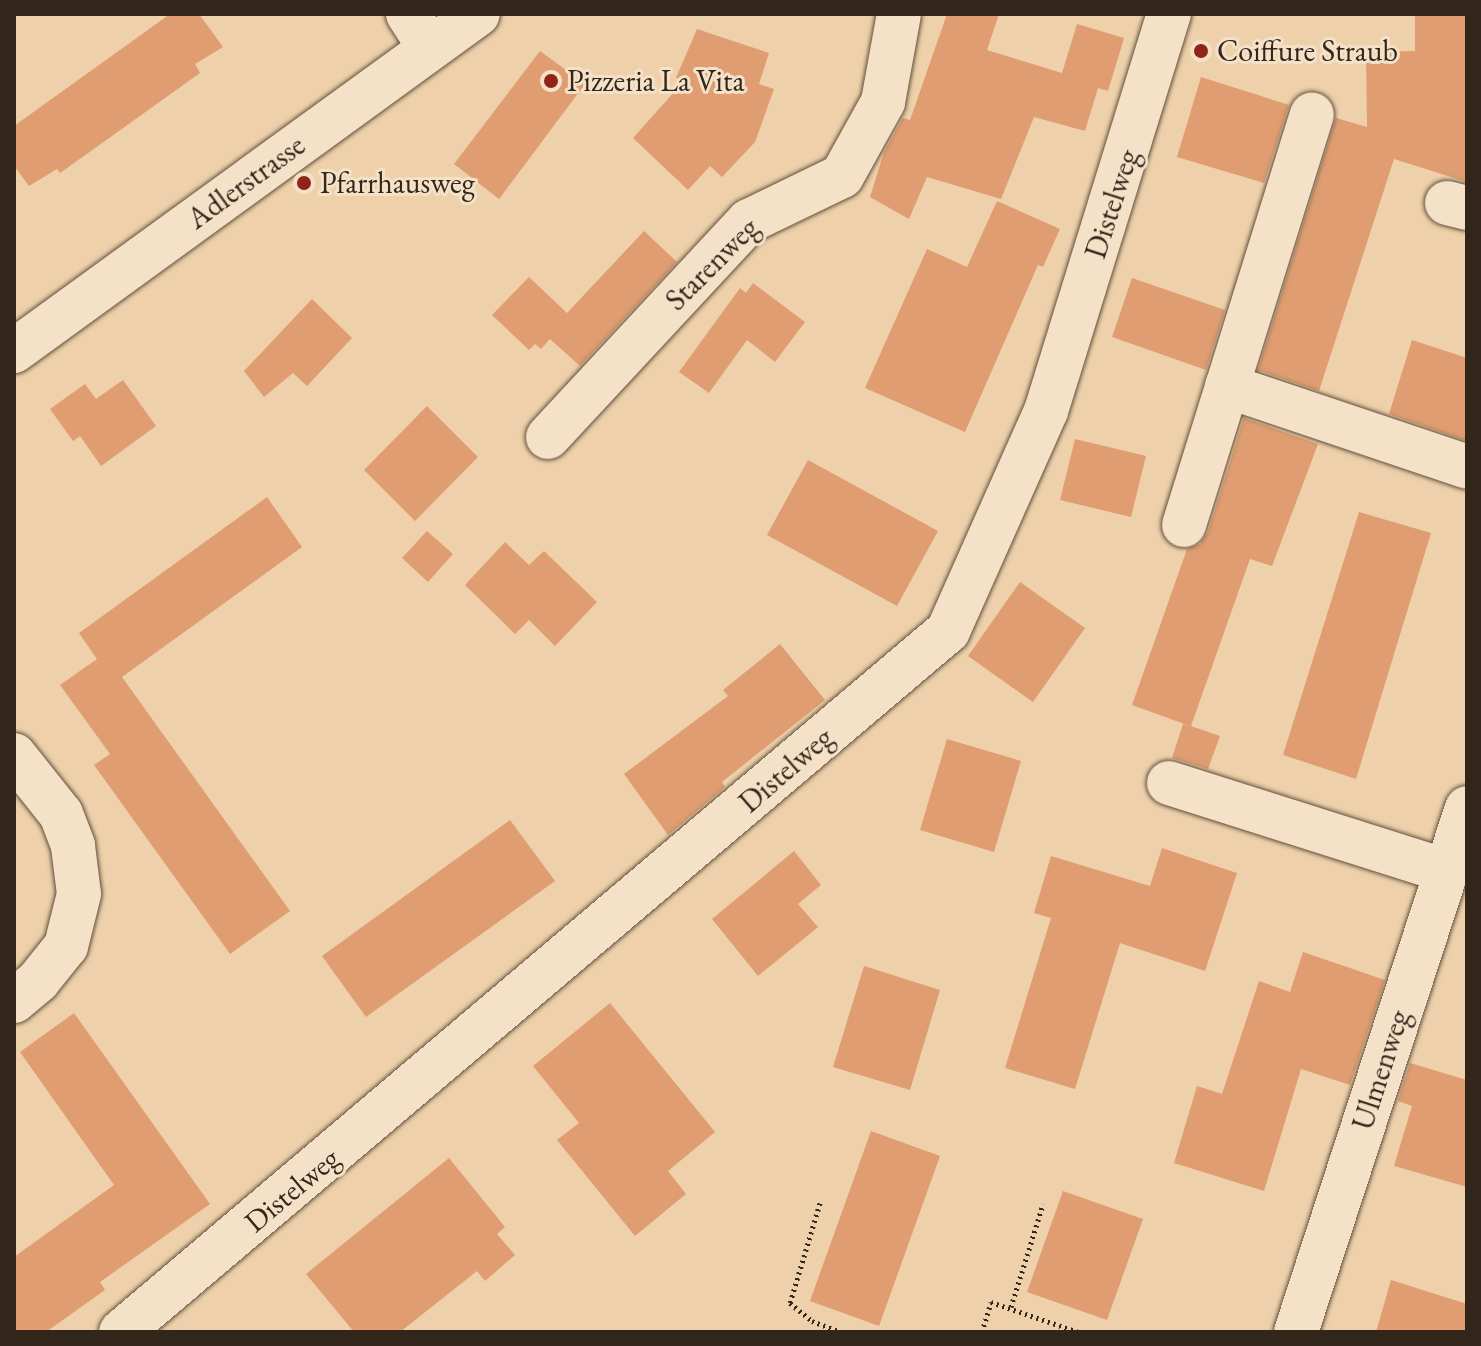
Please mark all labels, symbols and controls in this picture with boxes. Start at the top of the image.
place label: Coiffure Straub [1217,33,1398,69]
marker: Coiffure Straub [1192,42,1210,60]
place label: Pizzeria La Vita [567,63,744,99]
marker: Pizzeria La Vita [542,72,560,90]
street label: Adlerstrasse [180,127,312,237]
street label: Distelweg [1077,145,1147,263]
place label: Pfarrhausweg [320,165,475,201]
marker: Pfarrhausweg [295,174,313,192]
street label: Starenweg [658,210,766,318]
street label: Distelweg [732,720,840,820]
street label: Ulmenweg [1345,1005,1417,1135]
street label: Distelweg [237,1140,347,1240]

